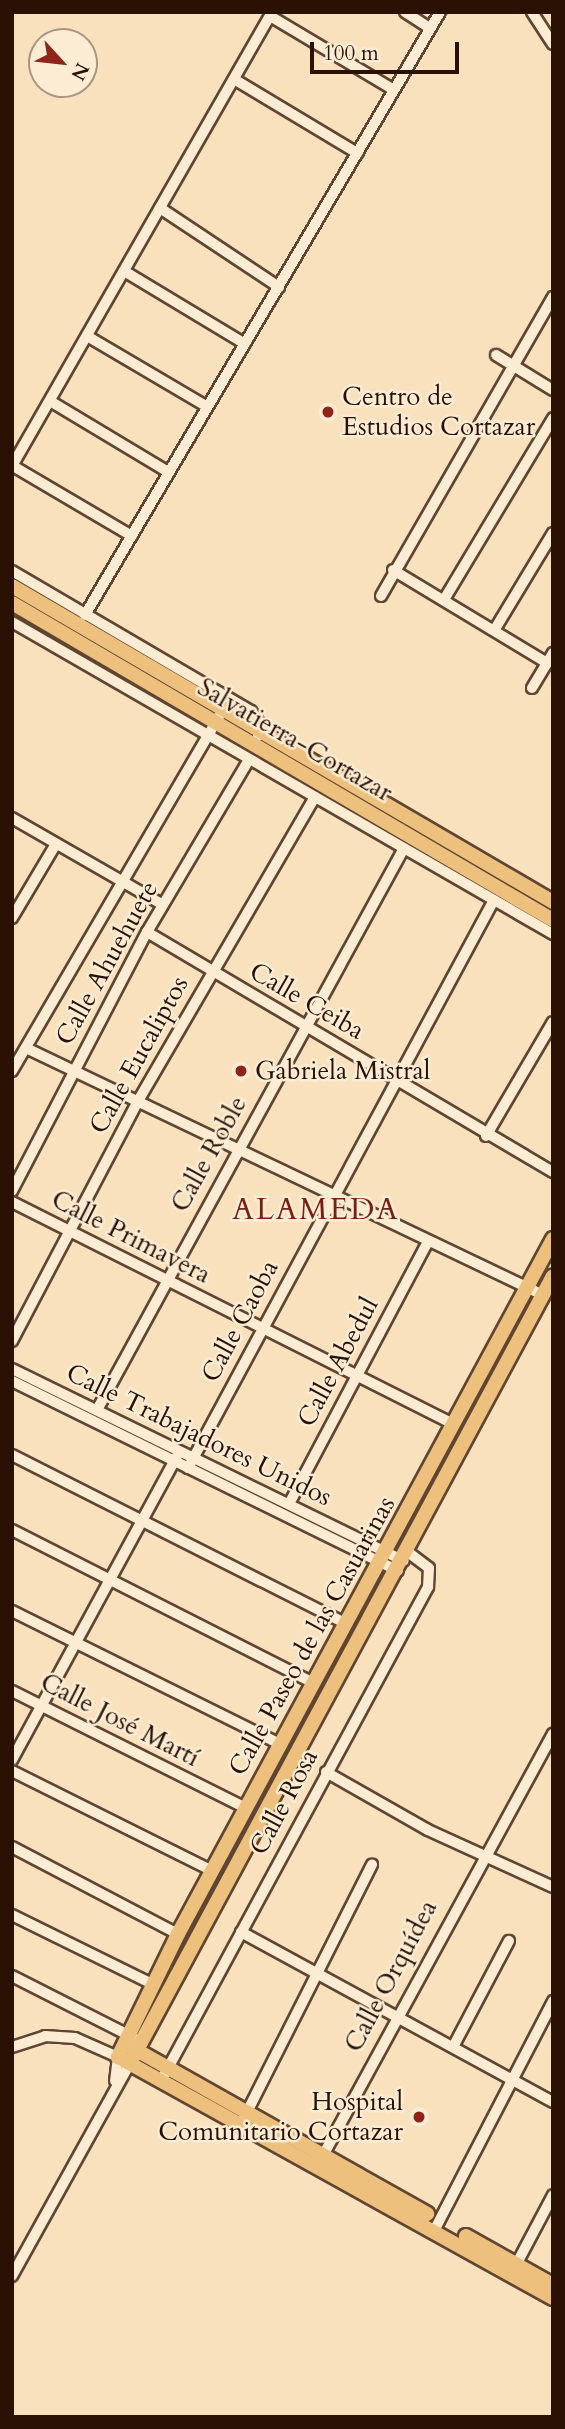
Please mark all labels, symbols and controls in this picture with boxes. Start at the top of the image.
north arrow [28,28,98,98]
scale bar [313,28,462,72]
text: 100 m [323,39,379,68]
text: N [65,58,95,85]
place label: Centro de Estudios Cortazar [342,381,535,442]
marker: Centro de Estudios Cortazar [320,404,336,420]
street label: Salvatierra-Cortazar [192,672,398,808]
street label: Calle Ahuehuete [49,876,165,1050]
street label: Calle Ceiba [244,956,370,1046]
street label: Calle Eucaliptos [83,971,195,1139]
place label: Gabriela Mistral [255,1055,430,1087]
marker: Gabriela Mistral [233,1063,249,1079]
street label: Calle Roble [164,1091,254,1217]
street label: Calle Primavera [46,1184,216,1290]
district label: ALAMEDA [233,1192,399,1228]
street label: Calle Caoba [195,1255,285,1387]
street label: Calle Abedul [291,1292,385,1432]
street label: Calle Trabajadores Unidos [61,1357,337,1513]
street label: Calle Paseo de las Casuarinas [222,1491,402,1781]
street label: Calle José Martí [35,1667,205,1773]
street label: Calle Rosa [243,1744,325,1860]
street label: Calle Orquídea [338,1895,444,2057]
place label: Hospital Comunitario Cortazar [158,2086,403,2148]
marker: Hospital Comunitario Cortazar [409,2107,429,2127]

